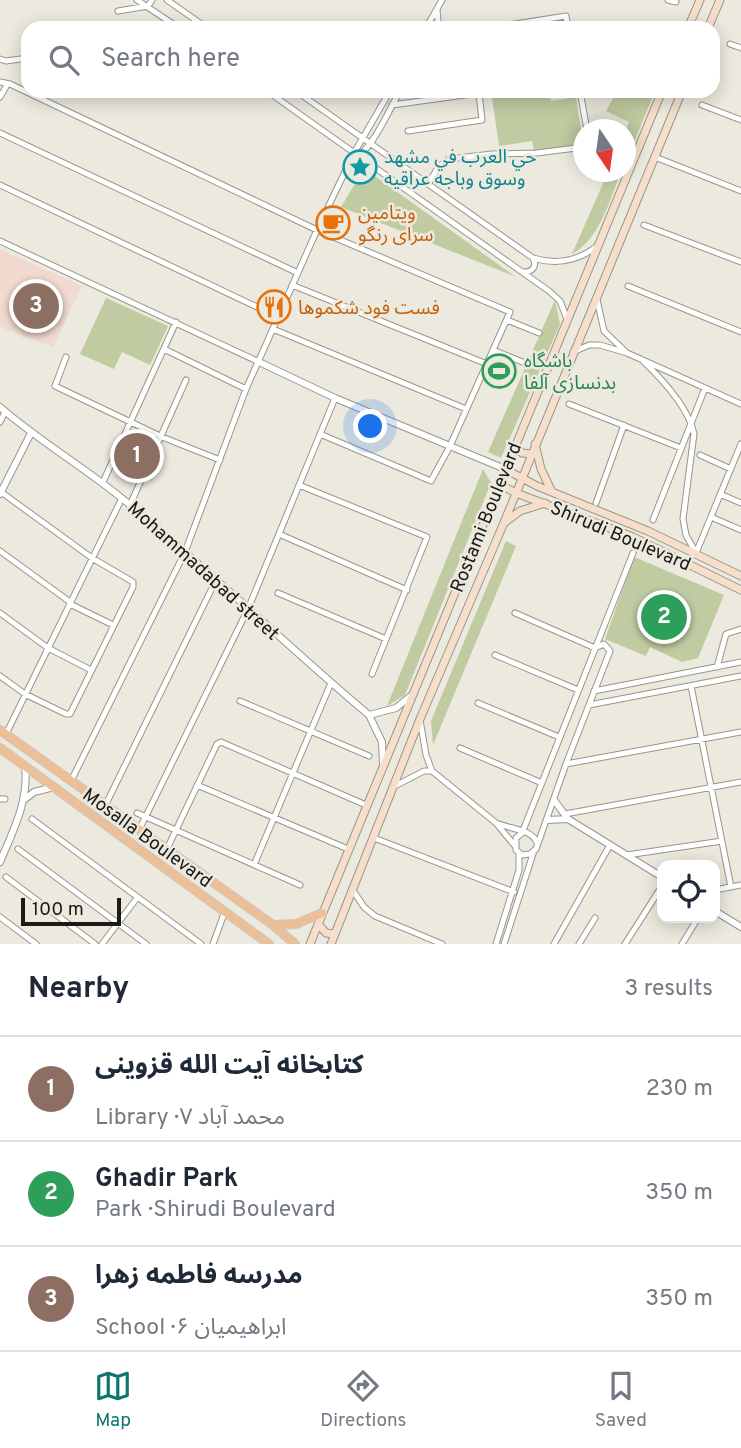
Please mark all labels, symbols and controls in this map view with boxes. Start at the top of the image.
search box [21,21,720,98]
icon: search [45,41,83,79]
text: Search here [101,43,240,76]
north arrow [573,119,636,182]
place label: حي العرب في مشهد وسوق وباجه عراقيه [384,146,537,192]
place icon: حي العرب في مشهد وسوق وباجه عراقيه [341,148,379,186]
place label: ویتامین سرای رنگو [358,202,434,248]
cafe icon: ویتامین سرای رنگو [314,204,352,242]
pin: 3 [13,280,59,332]
restaurant icon: فست فود شکموها [255,288,293,326]
place label: فست فود شکموها [298,297,440,321]
place label: باشگاه بدنسازی آلفا [524,350,616,396]
sports icon: باشگاه بدنسازی آلفا [480,352,518,390]
your location [353,409,387,443]
pin: 1 [114,430,160,482]
street label: Rostami Boulevard [446,439,528,596]
street label: Shirudi Boulevard [546,496,694,577]
street label: Mohammadabad street [122,497,284,646]
pin: 2 [641,591,687,643]
street label: Mosalla Boulevard [77,783,216,894]
map controls [657,860,720,923]
button: locate [657,860,720,923]
scale bar [21,895,121,927]
text: 100 m [32,898,84,922]
text: Nearby [28,971,129,1008]
text: 3 results [624,975,713,1004]
text: کتابخانه آیت الله قزوینی [95,1050,364,1083]
text: 1 [46,1075,56,1104]
text: 230 m [646,1075,713,1104]
text: Library · محمد آباد ۷ [95,1104,285,1133]
text: Ghadir Park [95,1163,238,1196]
text: 2 [44,1179,58,1208]
text: 350 m [645,1179,713,1208]
text: Park · Shirudi Boulevard [95,1196,336,1225]
text: مدرسه فاطمه زهرا [95,1260,303,1293]
text: 3 [44,1285,58,1314]
text: 350 m [645,1285,713,1314]
text: School · ابراهیمیان ۶ [95,1314,286,1343]
tab: Map [94,1367,132,1433]
tab: Directions [320,1367,407,1433]
tab: Saved [595,1367,647,1433]

